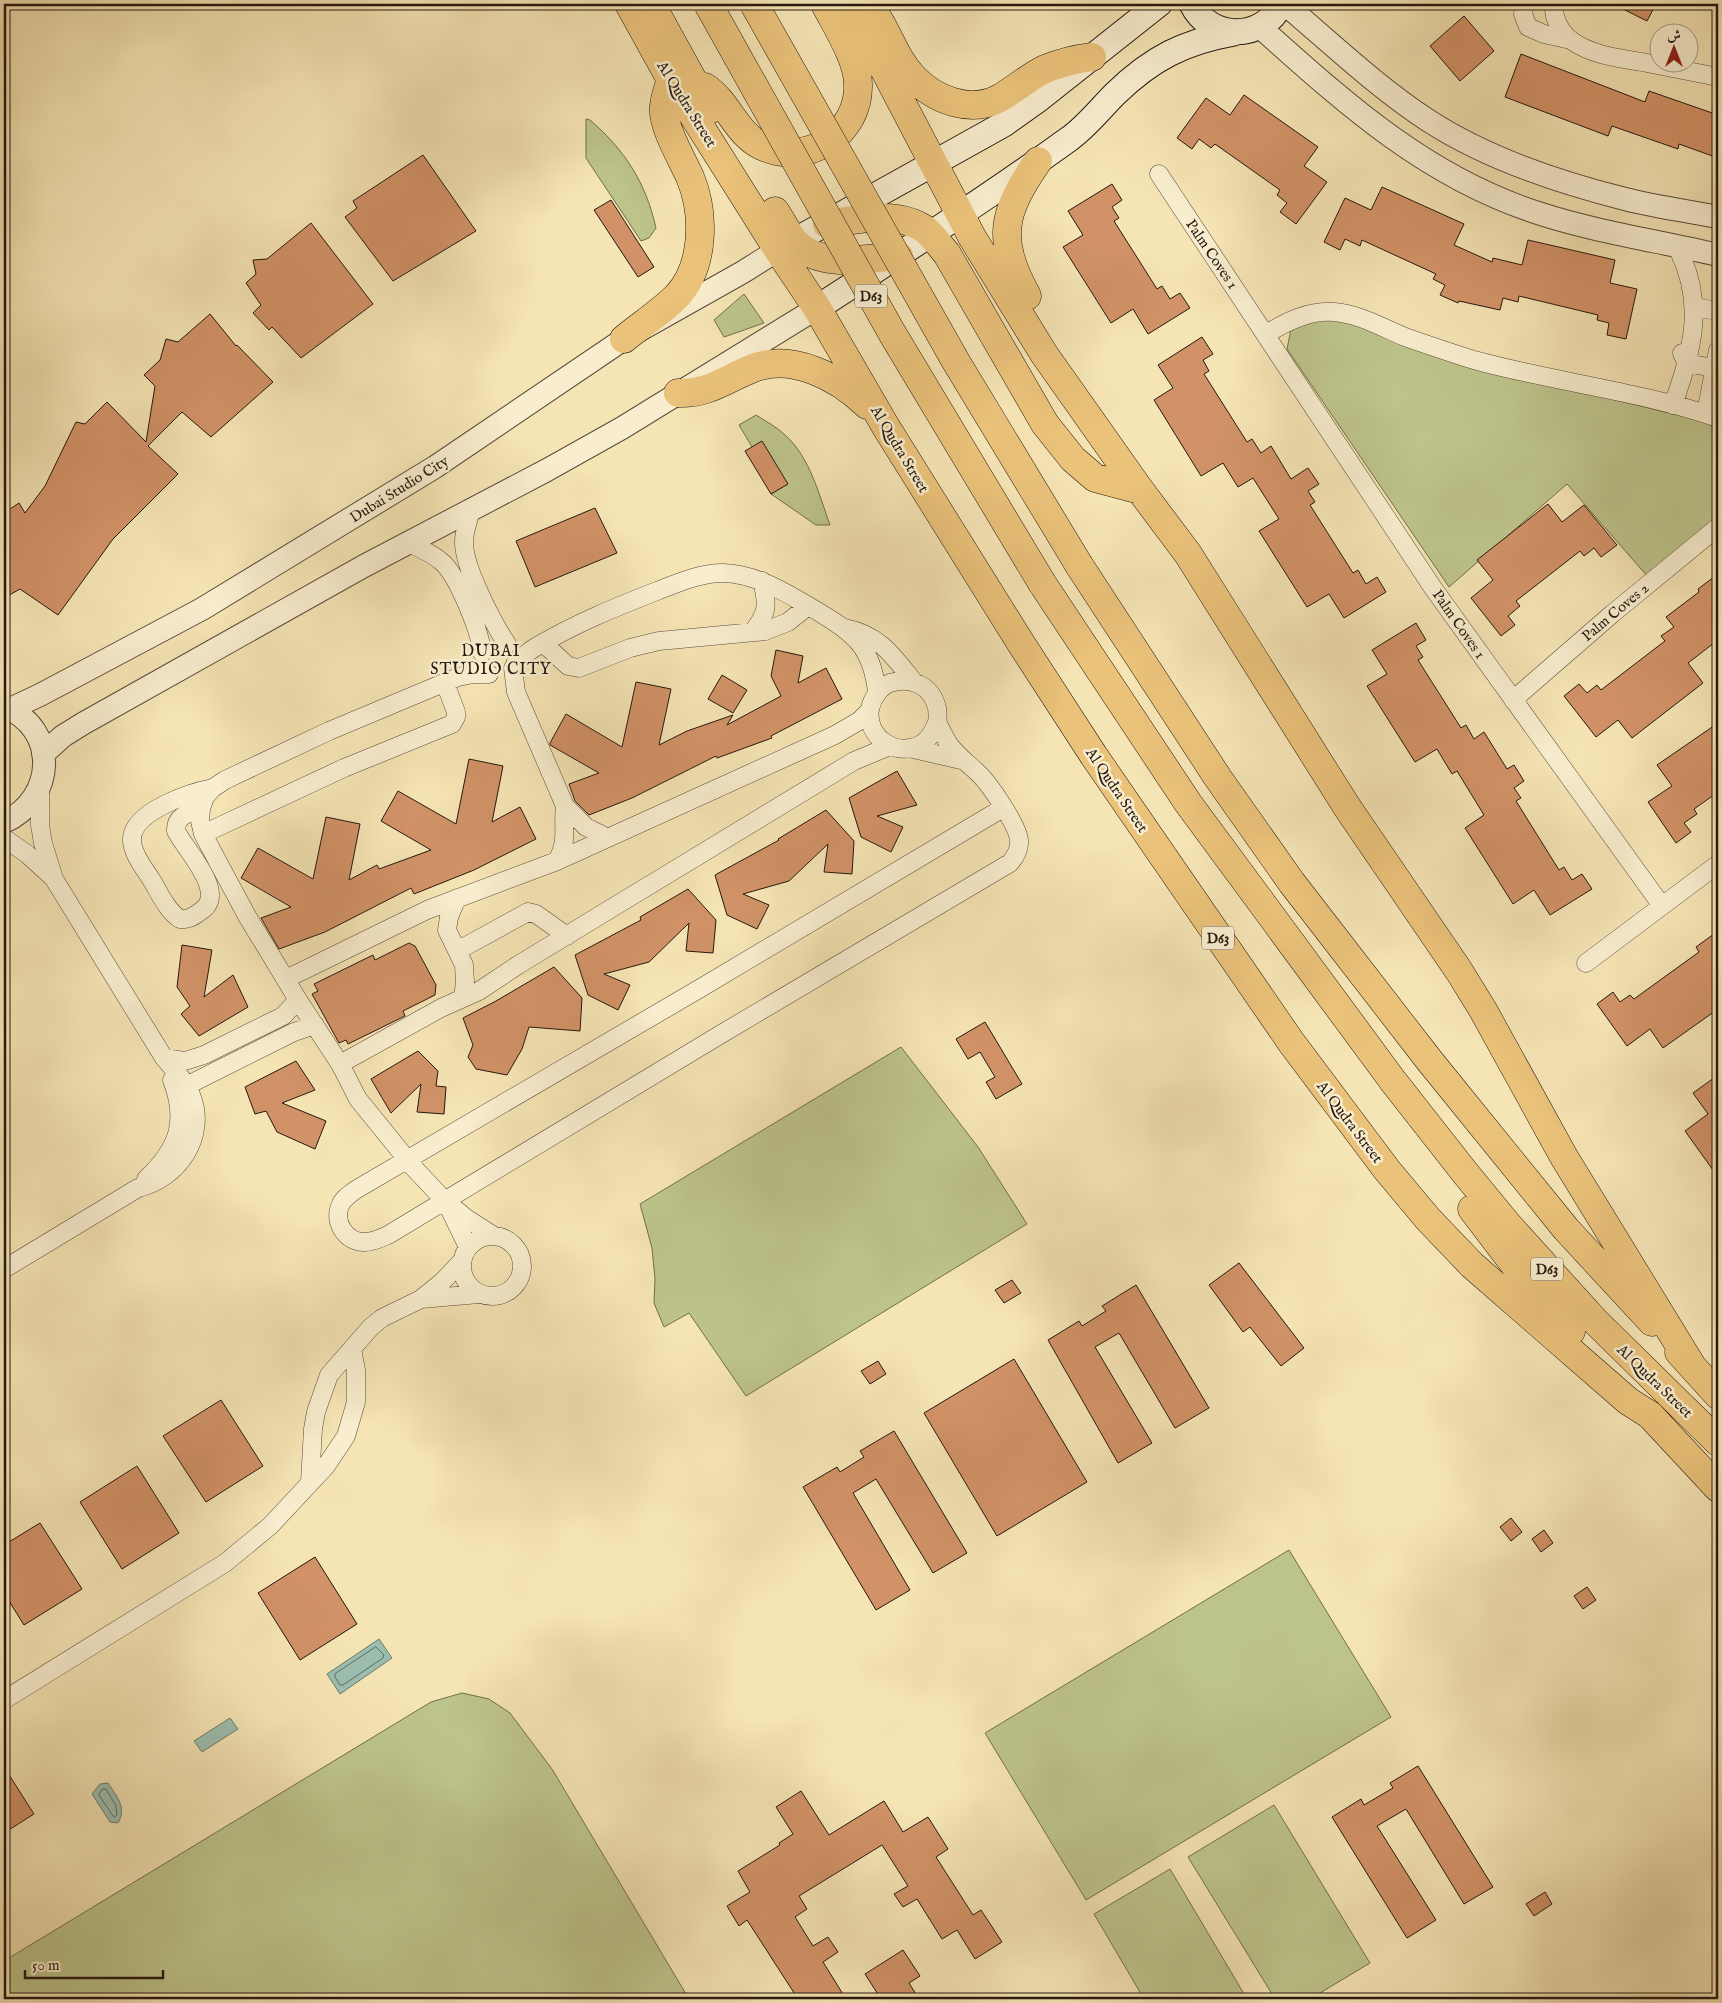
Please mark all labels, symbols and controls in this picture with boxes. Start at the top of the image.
north arrow [1650,22,1700,72]
text: ش [1667,27,1681,45]
street label: Al Qudra Street [652,57,721,151]
street label: Palm Coves 1 [1181,216,1242,293]
road number: D63 [855,284,887,308]
street label: Al Qudra Street [866,401,933,496]
street label: Dubai Studio City [346,451,453,527]
street label: Palm Coves 2 [1578,579,1653,646]
street label: Palm Coves 1 [1428,586,1489,663]
district label: DUBAI STUDIO CITY [430,642,552,680]
street label: Al Qudra Street [1081,743,1152,836]
road number: D63 [1202,926,1234,950]
street label: Al Qudra Street [1312,1077,1387,1167]
road number: D63 [1531,1258,1563,1280]
street label: Al Qudra Street [1612,1340,1697,1422]
scale bar [25,1948,162,1980]
text: 50 m [32,1956,60,1975]

